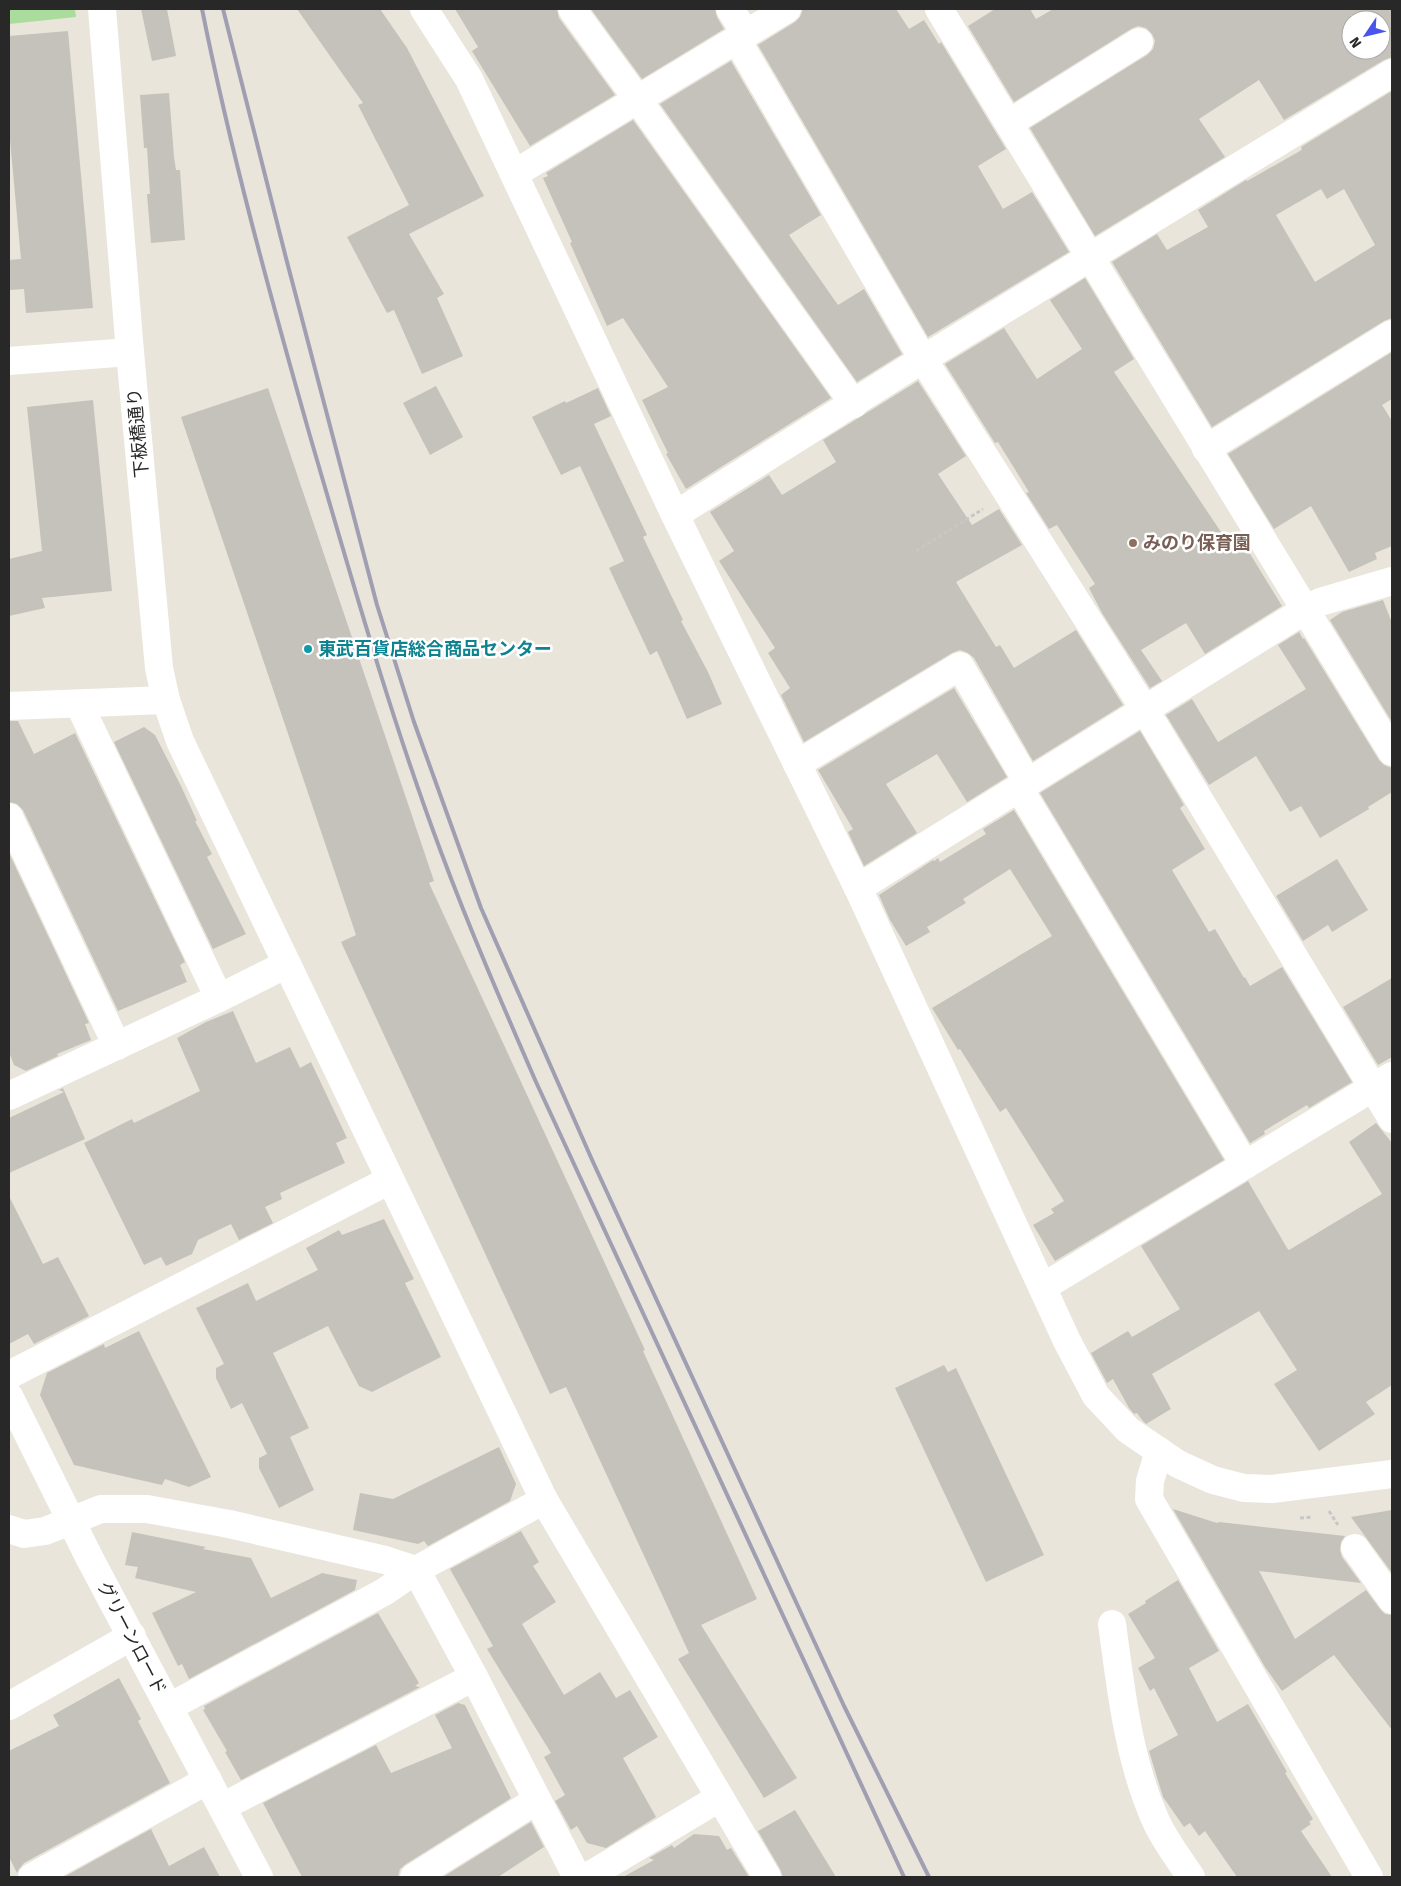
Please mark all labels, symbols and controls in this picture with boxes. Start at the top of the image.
north arrow [1341,10,1391,60]
text: N [1346,33,1365,51]
street label: 下板橋通り [123,387,153,479]
place label: みのり保育園 [1143,532,1251,554]
marker: みのり保育園 [1127,537,1139,549]
place label: 東武百貨店総合商品センター [318,638,552,660]
marker: 東武百貨店総合商品センター [302,643,314,655]
street label: グリーンロード [93,1578,171,1698]

